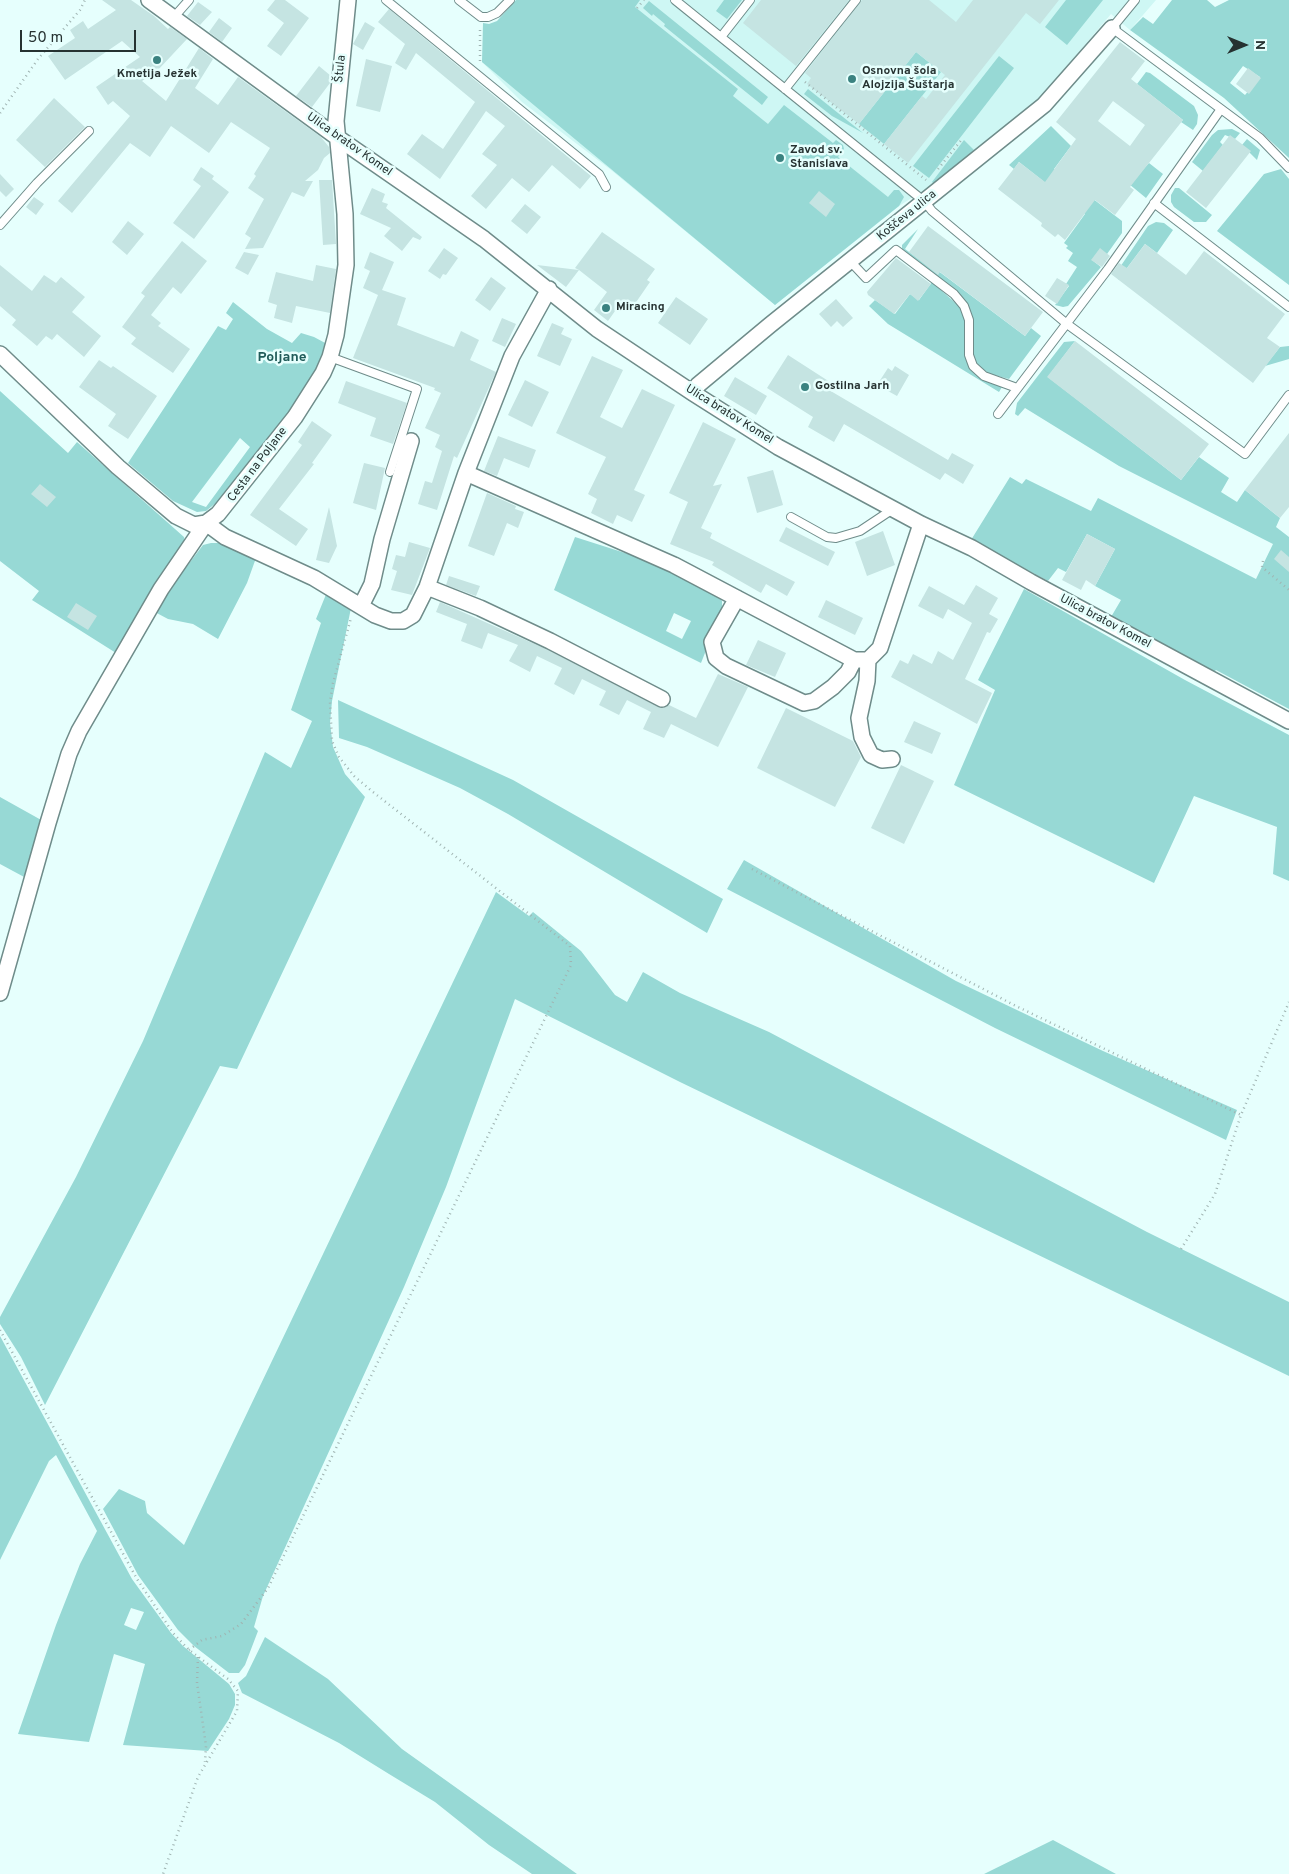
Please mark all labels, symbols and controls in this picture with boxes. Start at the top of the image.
scale bar [22,20,139,52]
north arrow [1219,20,1269,70]
text: 50 m [28,29,63,48]
text: N [1251,40,1268,50]
marker: Kmetija Ježek [151,54,163,66]
street label: Štula [332,55,350,83]
place label: Osnovna šola Alojzija Šuštarja [862,65,954,93]
place label: Kmetija Ježek [117,68,197,82]
marker: Osnovna šola Alojzija Šuštarja [846,73,858,85]
street label: Ulica bratov Komel [304,110,394,180]
place label: Zavod sv. Stanislava [790,144,848,172]
marker: Zavod sv. Stanislava [774,152,786,164]
street label: Koščeva ulica [874,188,940,244]
place label: Miracing [616,301,665,315]
marker: Miracing [600,302,612,314]
district label: Poljane [257,350,307,366]
place label: Gostilna Jarh [815,380,889,394]
marker: Gostilna Jarh [799,381,811,393]
street label: Ulica bratov Komel [682,382,776,448]
street label: Cesta na Poljane [225,425,291,505]
street label: Ulica bratov Komel [1057,592,1153,652]

